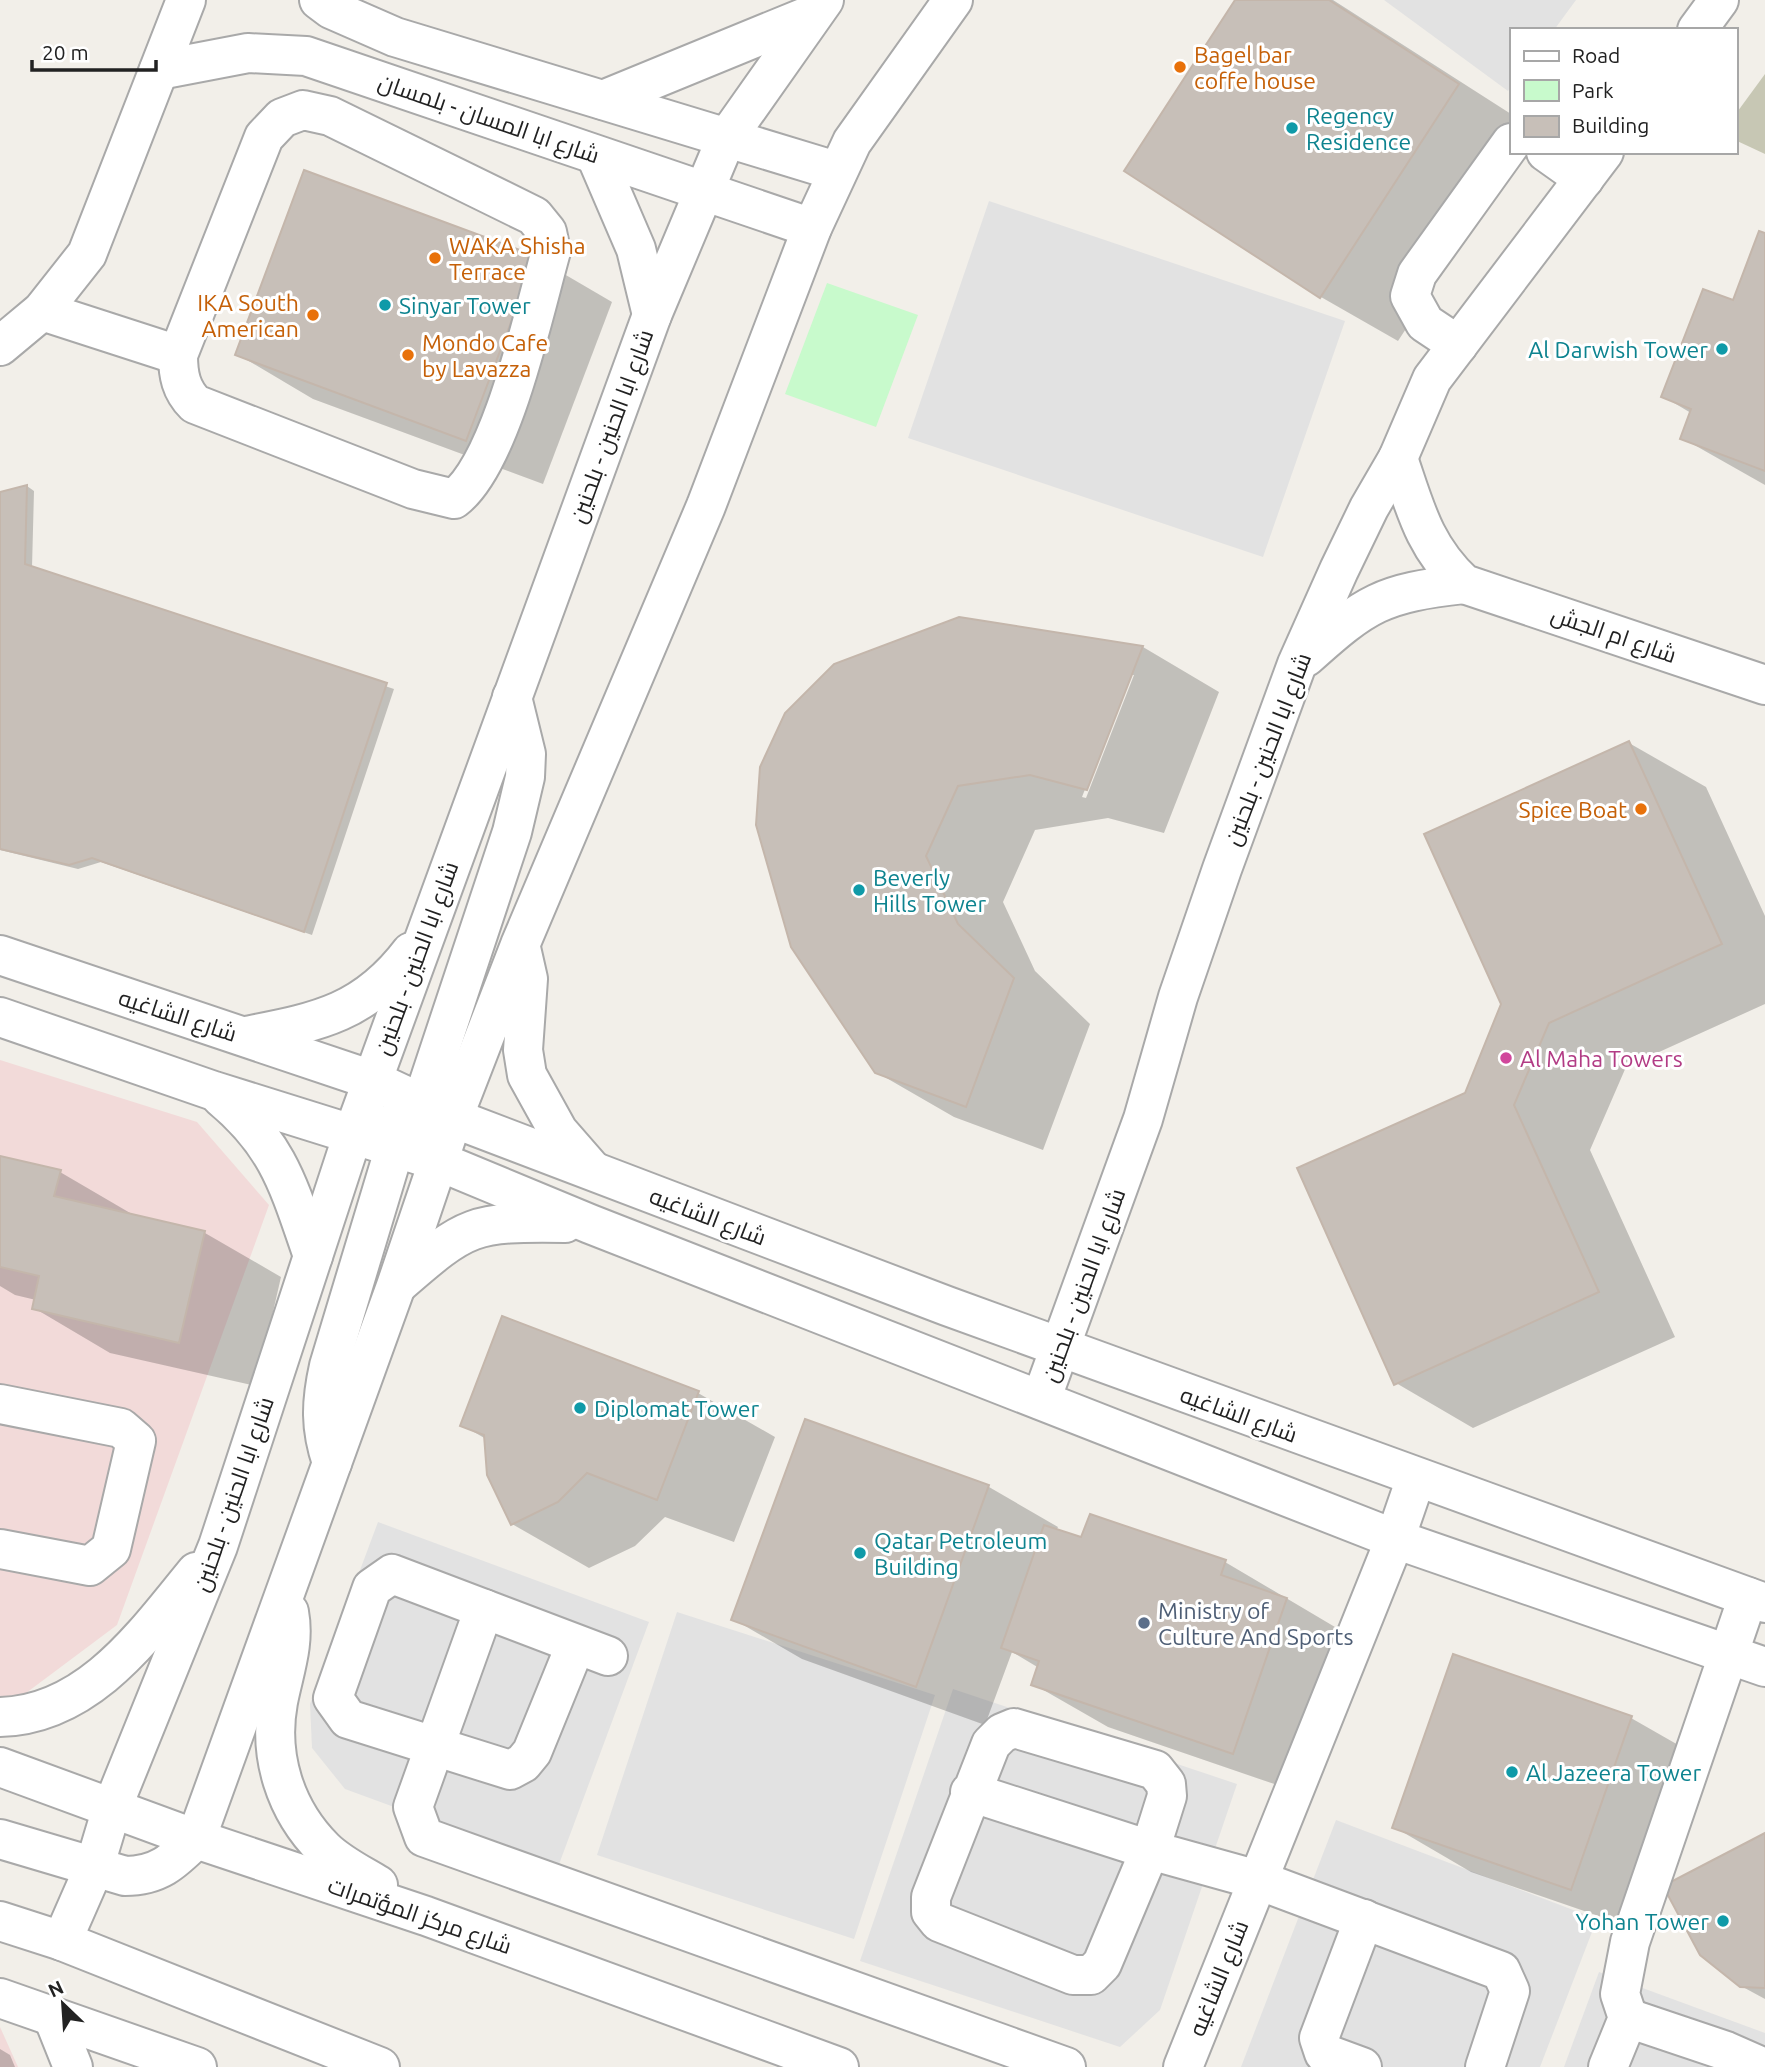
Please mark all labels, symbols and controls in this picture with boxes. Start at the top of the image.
scale bar [32,28,156,72]
legend [1510,28,1737,154]
text: 20 m [42,40,89,64]
place label: Bagel bar coffe house [1194,42,1316,93]
text: Road [1572,43,1620,67]
marker: Bagel bar coffe house [1172,59,1188,75]
street label: شارع ابا المسان - بلمسان [374,68,603,171]
text: Park [1572,78,1614,102]
place label: Regency Residence [1306,103,1411,154]
text: Building [1572,113,1649,137]
marker: Regency Residence [1284,120,1300,136]
place label: WAKA Shisha Terrace [449,233,586,284]
marker: WAKA Shisha Terrace [427,250,443,266]
place label: IKA South American [197,290,299,341]
place label: Sinyar Tower [399,293,531,318]
marker: Sinyar Tower [377,297,393,313]
marker: IKA South American [305,307,321,323]
street label: شارع ابا الحنين - بلحنين [564,326,661,528]
place label: Mondo Cafe by Lavazza [422,330,548,381]
place label: Al Darwish Tower [1528,337,1708,362]
marker: Al Darwish Tower [1714,341,1730,357]
marker: Mondo Cafe by Lavazza [400,347,416,363]
street label: شارع ام الجش [1547,601,1680,671]
street label: شارع ابا الحنين - بلحنين [1219,649,1319,850]
place label: Spice Boat [1518,797,1627,822]
marker: Spice Boat [1633,801,1649,817]
street label: شارع ابا الحنين - بلحنين [369,858,466,1060]
place label: Beverly Hills Tower [873,865,987,916]
marker: Beverly Hills Tower [851,882,867,898]
street label: شارع الشاغيه [115,984,240,1050]
place label: Al Maha Towers [1520,1046,1683,1071]
marker: Al Maha Towers [1498,1050,1514,1066]
street label: شارع الشاغيه [645,1182,770,1253]
street label: شارع ابا الحنين - بلحنين [1036,1185,1133,1387]
street label: شارع الشاغيه [1176,1381,1301,1450]
street label: شارع ابا الحنين - بلحنين [188,1393,282,1596]
place label: Diplomat Tower [594,1396,759,1421]
marker: Diplomat Tower [572,1400,588,1416]
place label: Qatar Petroleum Building [874,1528,1047,1579]
marker: Qatar Petroleum Building [852,1545,868,1561]
place label: Ministry of Culture And Sports [1158,1598,1353,1649]
marker: Ministry of Culture And Sports [1136,1615,1152,1631]
place label: Al Jazeera Tower [1526,1760,1702,1785]
marker: Al Jazeera Tower [1504,1764,1520,1780]
street label: شارع مركز المؤتمرات [324,1872,515,1962]
place label: Yohan Tower [1576,1909,1709,1934]
marker: Yohan Tower [1715,1913,1731,1929]
street label: شارع الشاغيه [1183,1916,1256,2041]
north arrow [28,1969,98,2039]
text: N [45,1976,67,2002]

